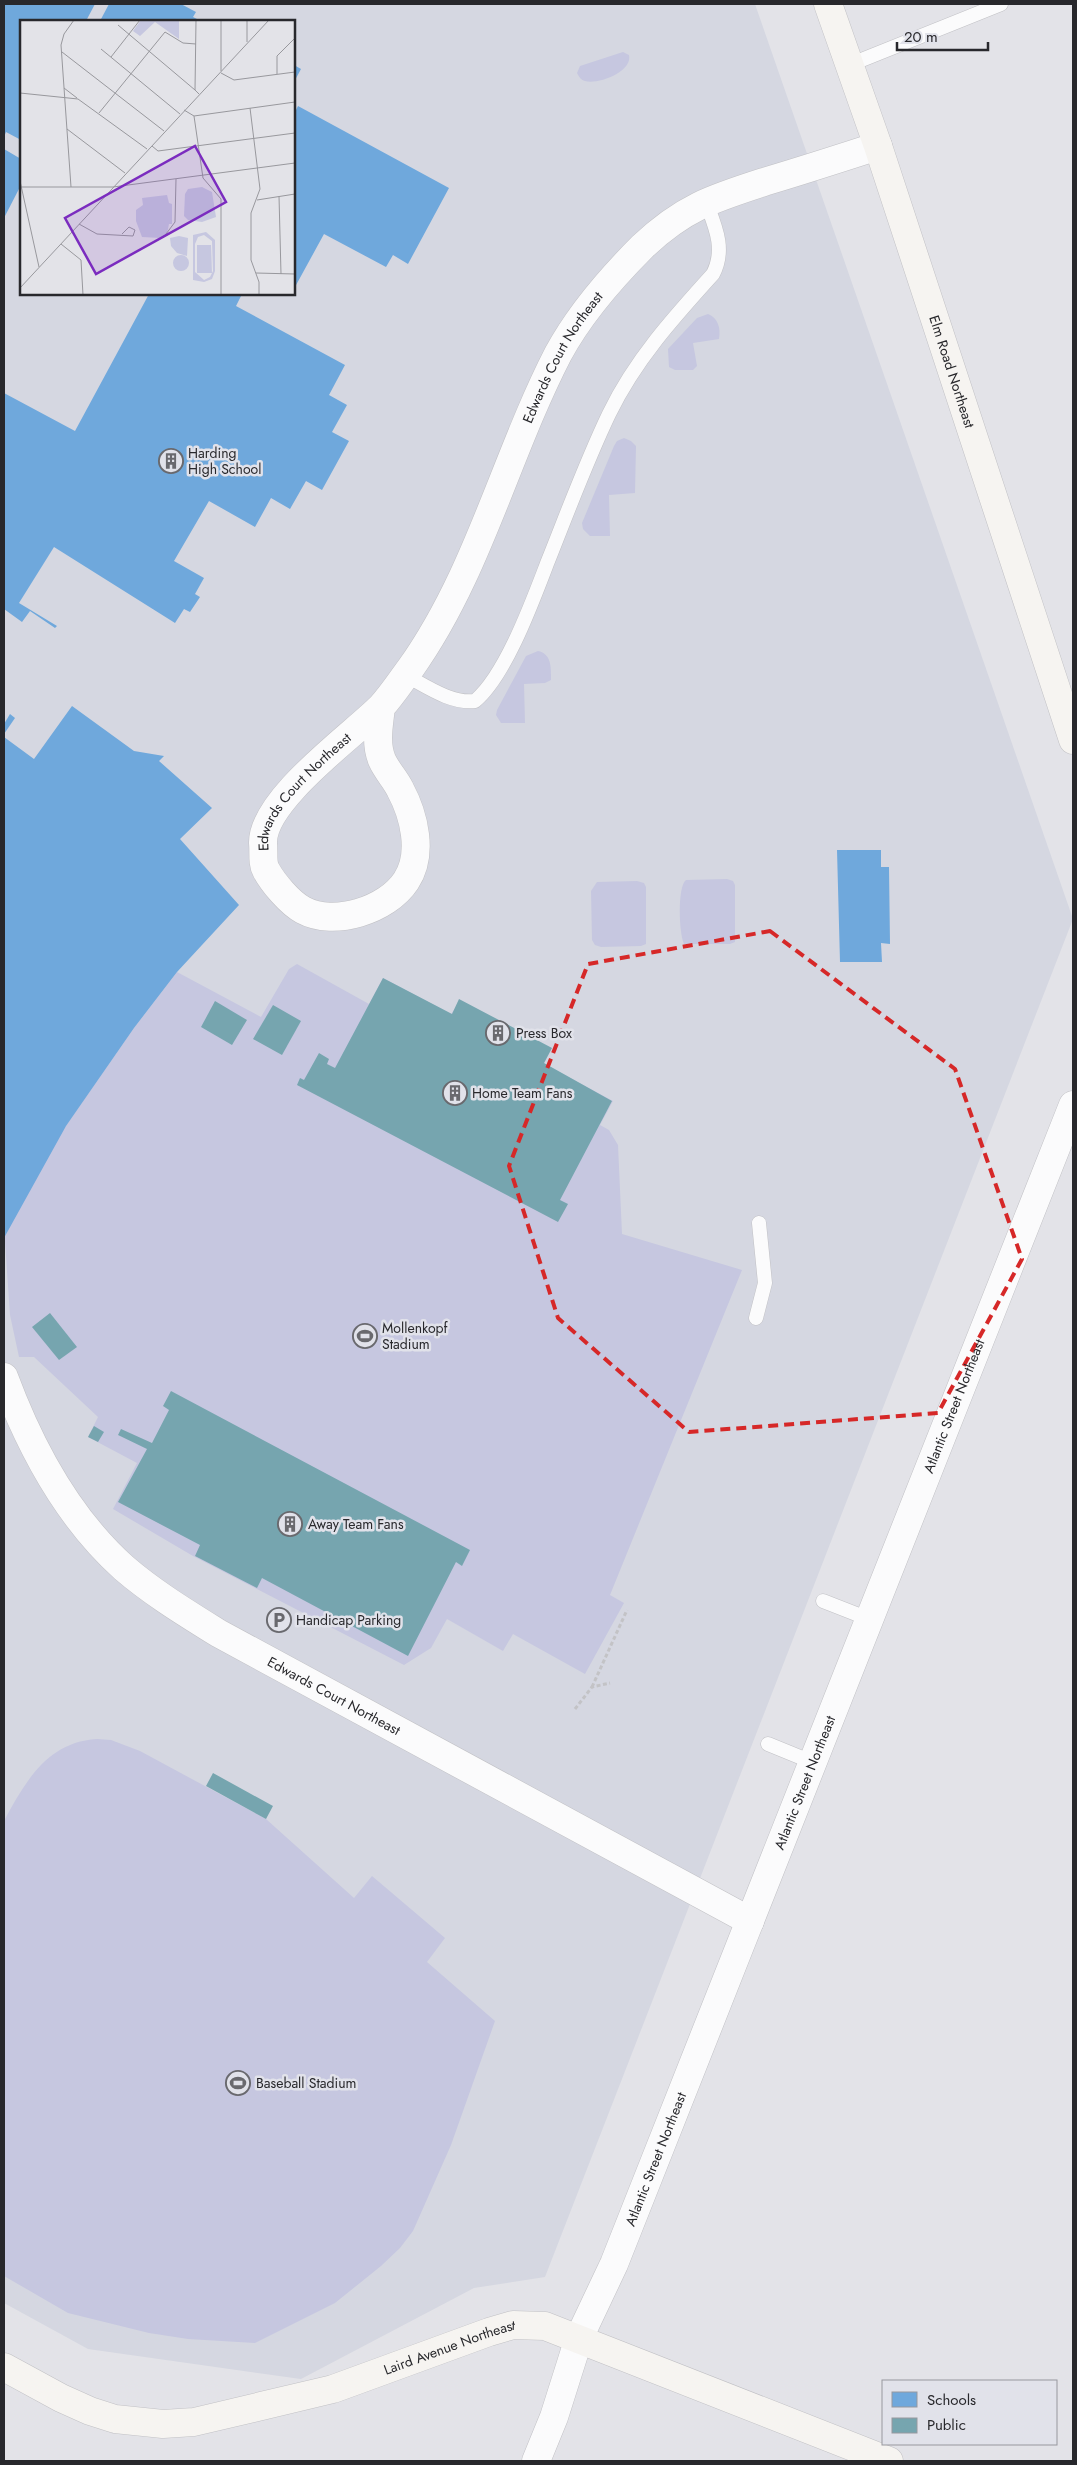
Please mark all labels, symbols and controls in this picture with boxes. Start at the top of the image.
inset map [20,20,295,295]
scale bar [897,20,988,52]
text: 20 m [904,26,938,48]
street label: Edwards Court Northeast [517,287,608,426]
street label: Elm Road Northeast [924,313,980,431]
place label: Harding High School [188,443,261,479]
building icon: Harding High School [158,448,184,474]
street label: Edwards Court Northeast [253,728,356,851]
building icon: Press Box [485,1020,511,1046]
place label: Press Box [516,1023,572,1043]
building icon: Home Team Fans [442,1080,468,1106]
place label: Home Team Fans [472,1083,573,1103]
place label: Mollenkopf Stadium [382,1318,449,1354]
sports icon: Mollenkopf Stadium [352,1323,378,1349]
street label: Atlantic Street Northeast [918,1336,990,1476]
building icon: Away Team Fans [277,1511,303,1537]
place label: Away Team Fans [308,1514,404,1534]
parking icon: Handicap Parking [266,1607,292,1633]
place label: Handicap Parking [296,1610,401,1630]
street label: Edwards Court Northeast [264,1652,405,1740]
street label: Atlantic Street Northeast [769,1712,840,1853]
sports icon: Baseball Stadium [225,2070,251,2096]
place label: Baseball Stadium [256,2073,356,2093]
street label: Atlantic Street Northeast [620,2089,691,2229]
street label: Laird Avenue Northeast [381,2315,516,2380]
legend [882,2380,1057,2445]
text: Schools [927,2389,976,2411]
text: Public [927,2414,966,2436]

